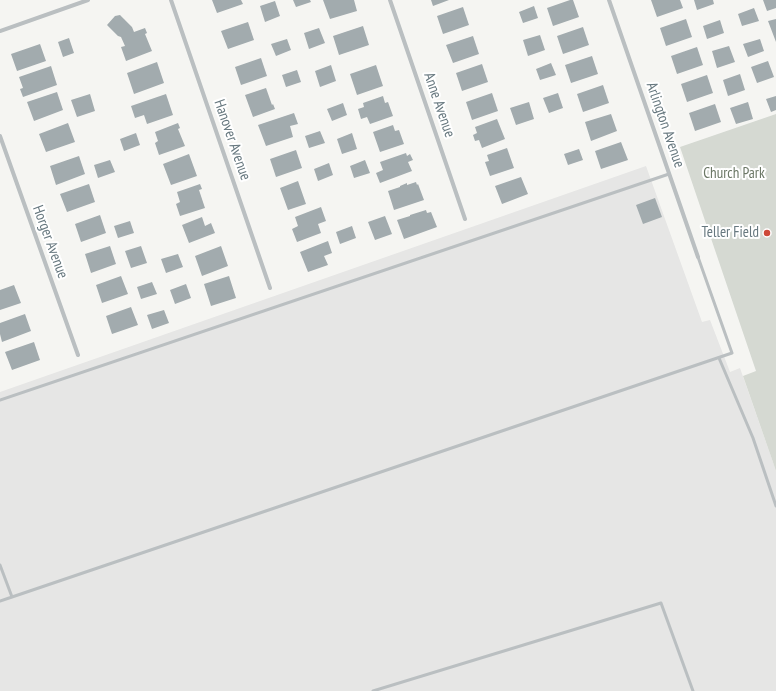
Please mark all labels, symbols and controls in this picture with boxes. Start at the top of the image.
street label: Anne Avenue [419,70,459,140]
street label: Arlington Avenue [642,80,688,170]
street label: Hanover Avenue [210,97,254,183]
park label: Church Park [703,165,765,183]
street label: Horger Avenue [28,203,72,281]
place label: Teller Field [702,224,759,242]
marker: Teller Field [762,228,772,238]

